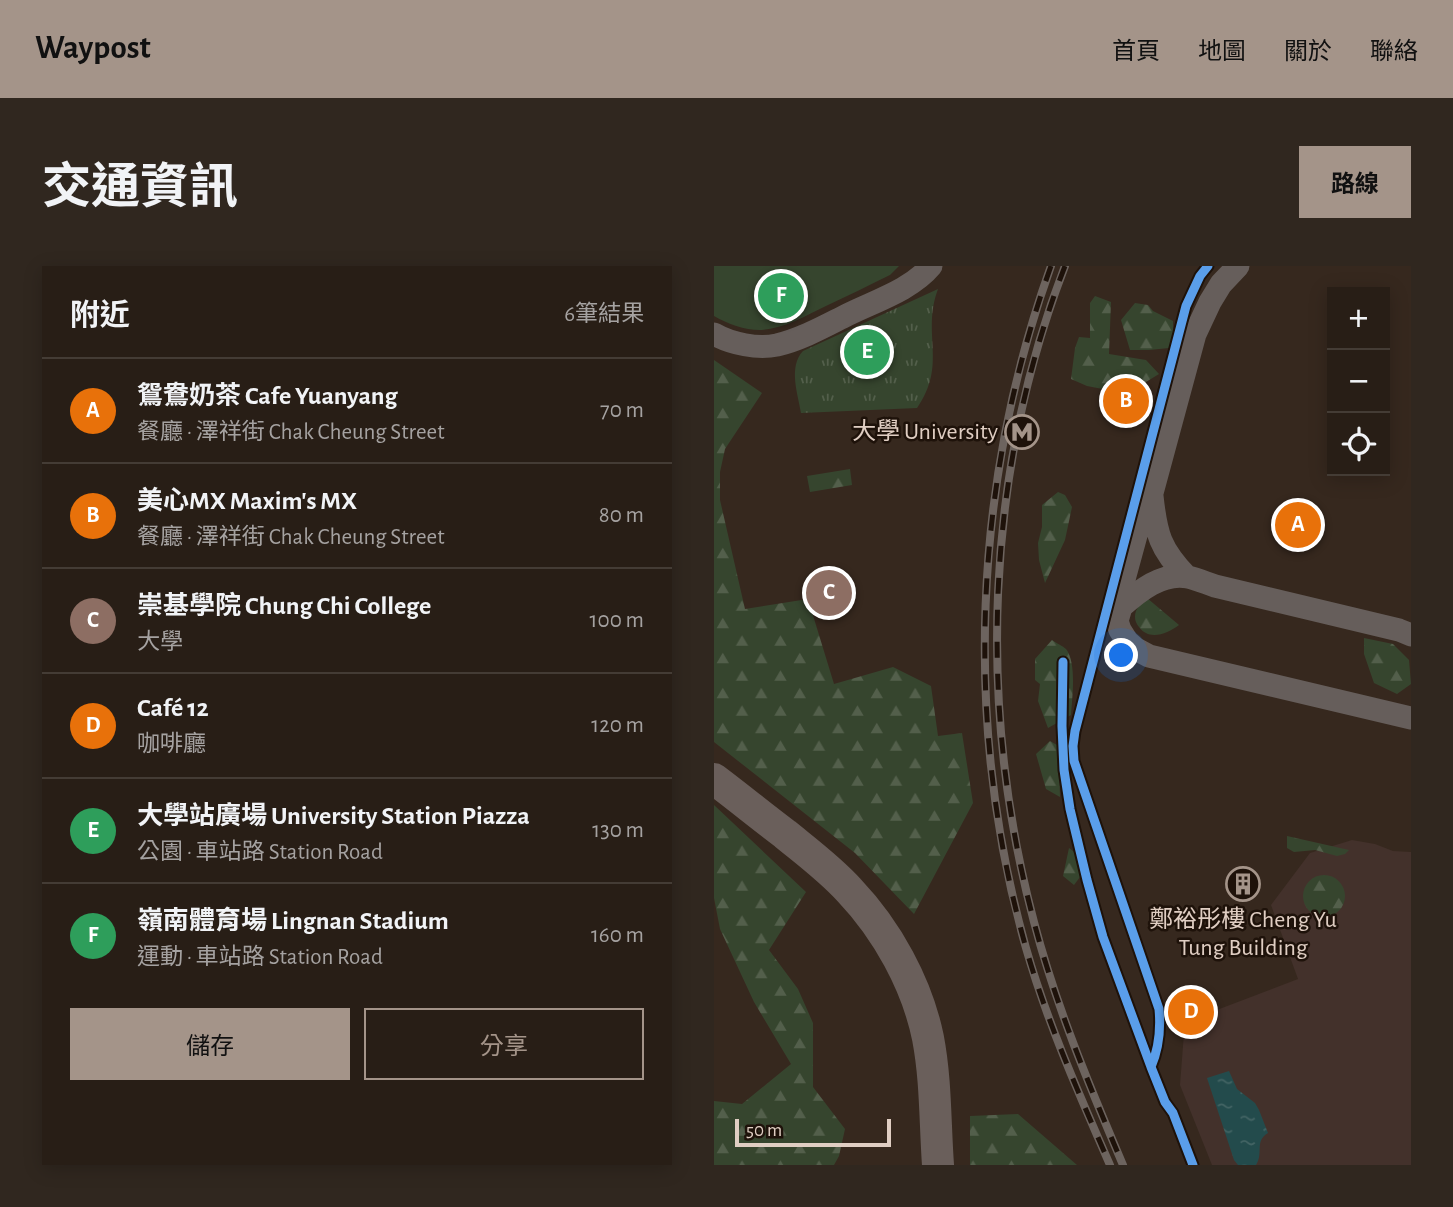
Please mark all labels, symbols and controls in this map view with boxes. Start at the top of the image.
text: Waypost [35,32,151,65]
text: 首頁 [1112,40,1160,64]
text: 地圖 [1198,40,1246,64]
text: 關於 [1284,40,1332,64]
text: 聯絡 [1370,40,1418,64]
button: 路線 [1299,146,1411,218]
text: 交通資訊 [42,164,238,213]
pin: F [758,270,804,322]
map controls [1327,287,1390,476]
button: + [1327,287,1390,350]
text: 附近 [70,301,130,331]
text: 6筆結果 [564,303,644,326]
pin: E [844,326,890,378]
button: − [1327,350,1390,413]
pin: B [1103,375,1149,427]
text: 鴛鴦奶茶 Cafe Yuanyang [137,383,398,409]
text: A [86,399,100,422]
text: 70 m [600,399,644,422]
metro station icon: 大學 University [1003,413,1041,451]
button: locate [1327,413,1390,476]
place label: 大學 University [852,419,998,444]
text: 餐廳 · 澤祥街 Chak Cheung Street [137,421,445,444]
text: 美心MX Maxim's MX [137,488,357,514]
pin: A [1275,499,1321,551]
text: B [86,504,100,527]
text: 80 m [599,504,644,527]
text: 餐廳 · 澤祥街 Chak Cheung Street [137,526,445,549]
pin: C [806,567,852,619]
text: 崇基學院 Chung Chi College [137,593,431,619]
text: C [87,609,99,632]
text: 100 m [590,609,644,632]
text: 大學 [137,631,183,654]
your location [1104,638,1138,672]
text: Café 12 [137,695,209,721]
text: D [85,714,101,737]
text: 120 m [591,714,644,737]
text: 咖啡廳 [137,733,206,756]
text: 大學站廣場 University Station Piazza [137,803,530,829]
text: E [87,819,99,842]
text: 130 m [592,819,644,842]
text: 公園 · 車站路 Station Road [137,841,383,864]
building icon: 鄭裕彤樓 Cheng Yu Tung Building [1224,865,1262,903]
place label: 鄭裕彤樓 Cheng Yu Tung Building [1149,906,1337,960]
text: 嶺南體育場 Lingnan Stadium [137,908,449,934]
text: F [88,924,98,947]
text: 160 m [591,924,644,947]
text: 運動 · 車站路 Station Road [137,946,383,969]
pin: D [1168,986,1214,1038]
button: 儲存 [70,1008,350,1080]
button: 分享 [364,1008,644,1080]
scale bar [735,1116,891,1148]
text: 50 m [746,1121,782,1140]

